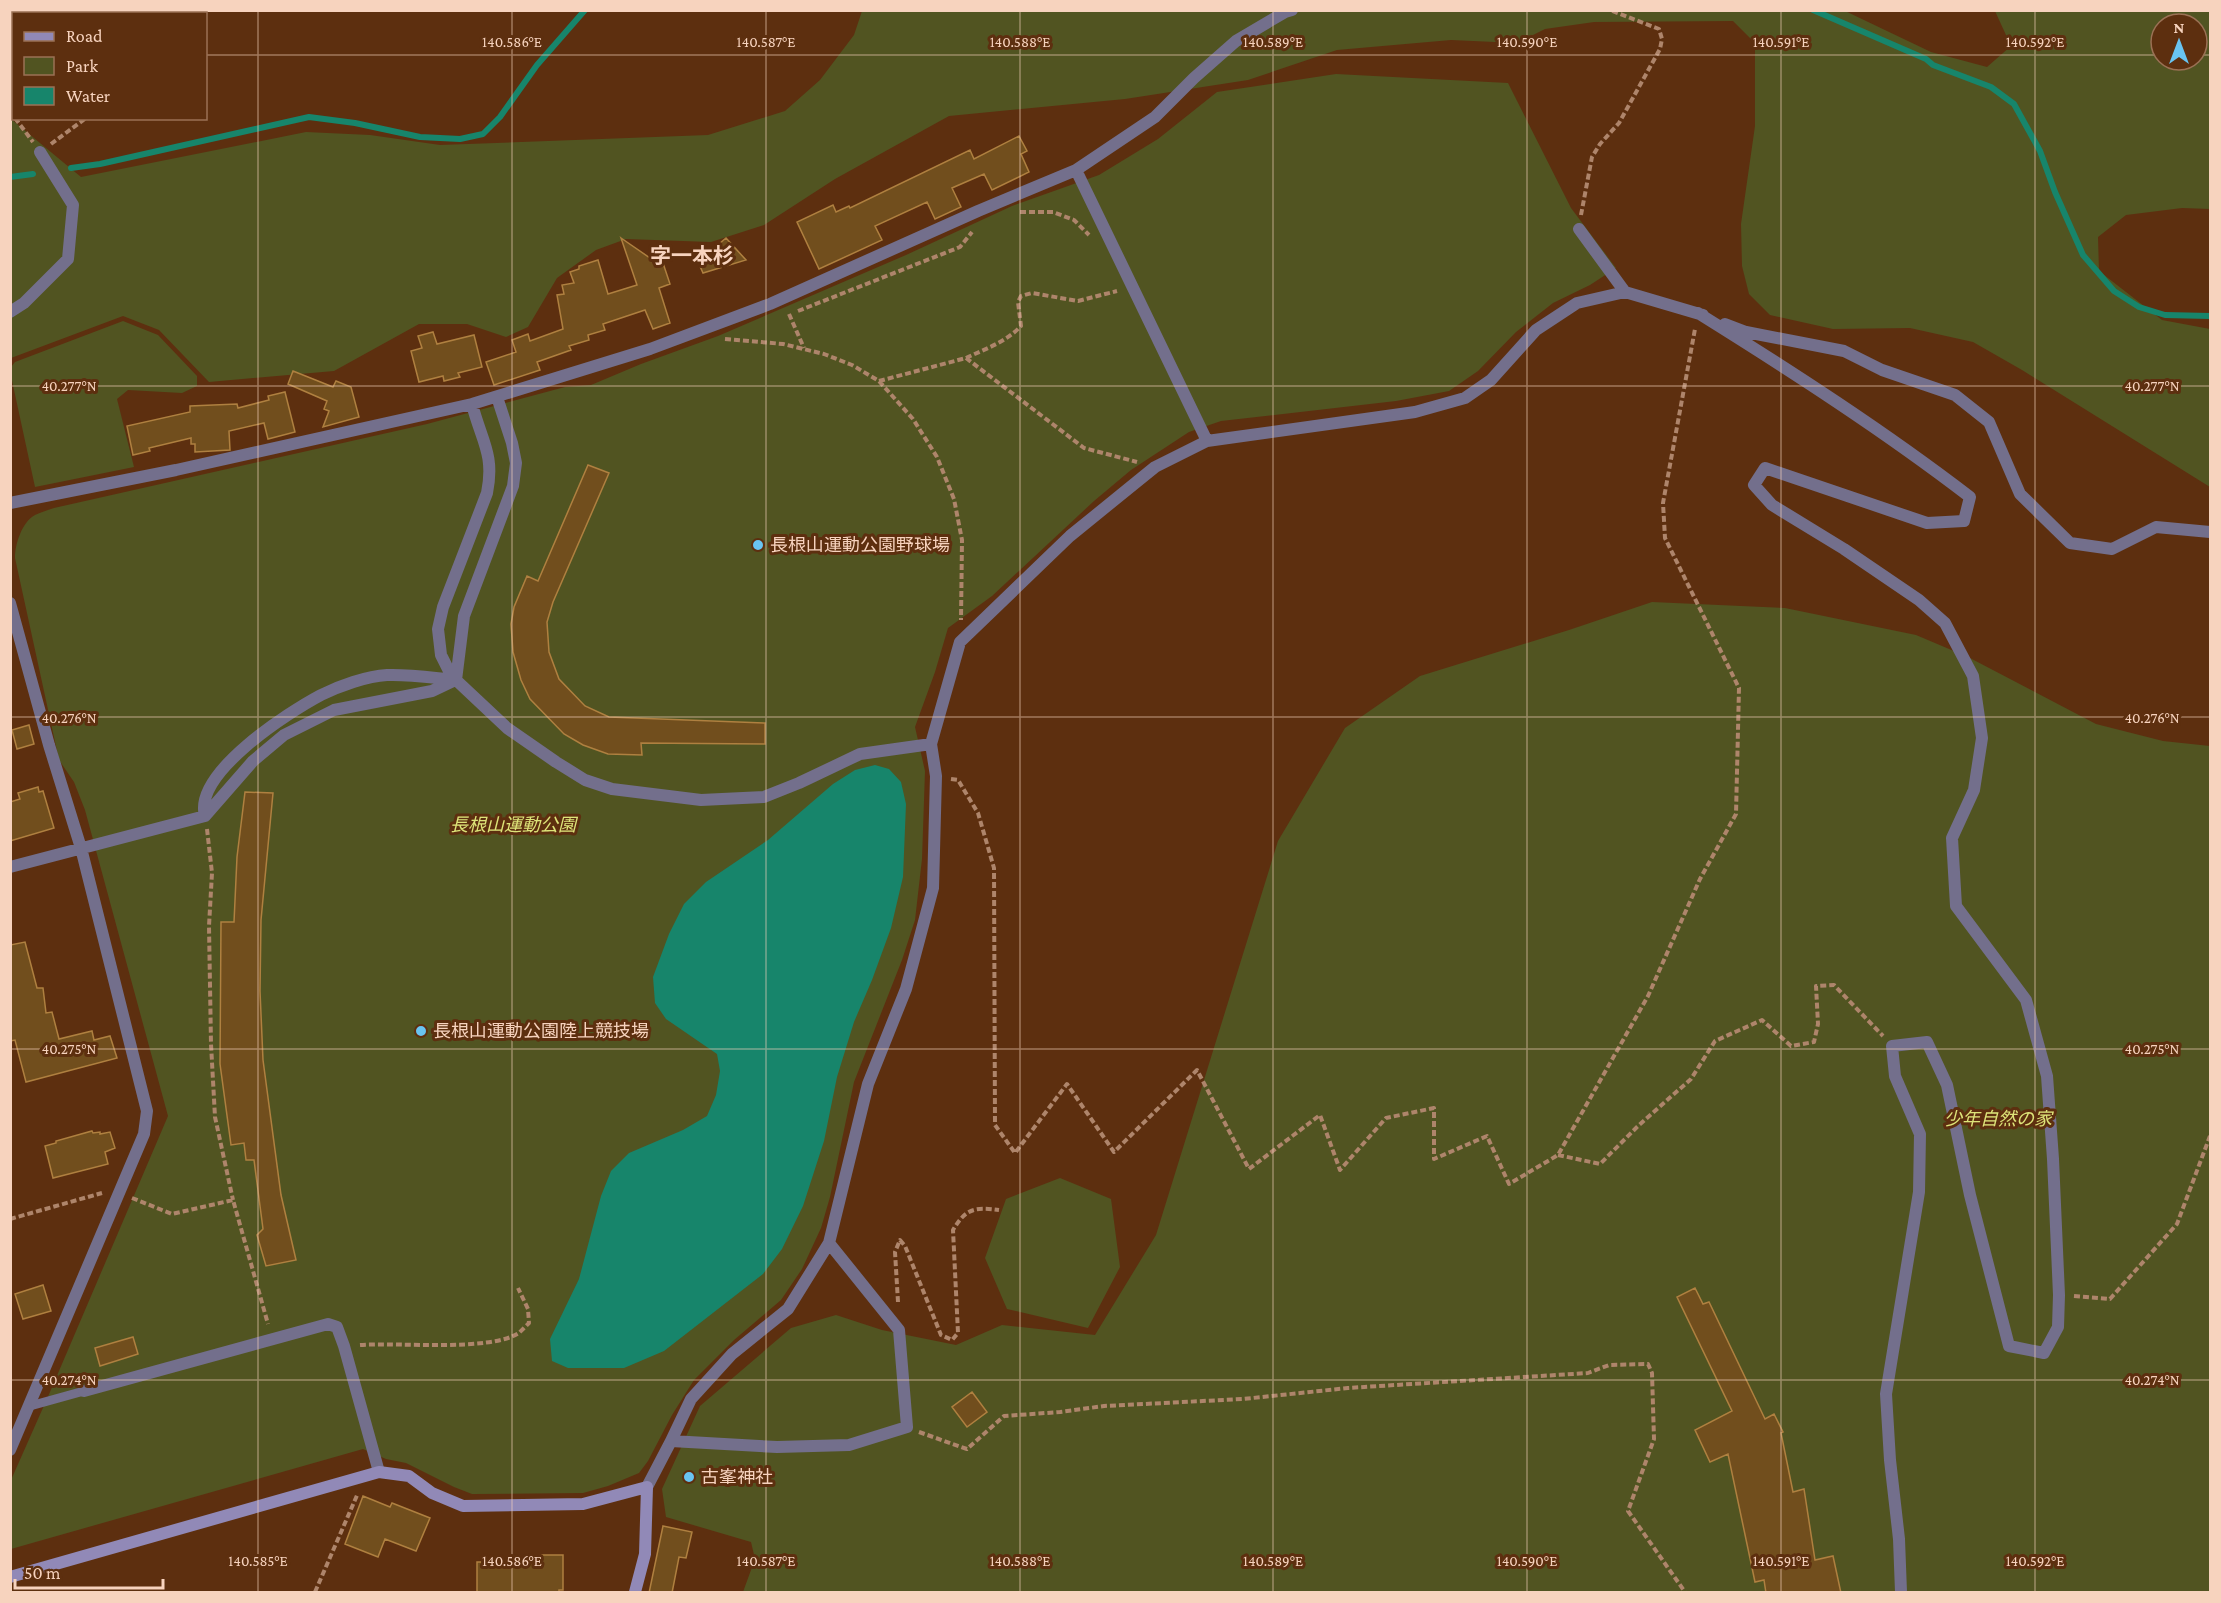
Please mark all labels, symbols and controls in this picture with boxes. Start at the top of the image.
legend [12,12,207,120]
north arrow [2149,12,2209,72]
text: N [2174,19,2185,36]
text: Road [66,26,103,46]
text: 140.586°E [482,34,542,50]
text: 140.587°E [736,34,796,50]
text: 140.588°E [990,34,1050,50]
text: 140.589°E [1243,34,1303,50]
text: 140.590°E [1497,34,1557,50]
text: 140.591°E [1753,34,1809,50]
text: 140.592°E [2006,34,2064,50]
text: Park [66,56,98,76]
text: Water [66,86,111,106]
district label: 字一本杉 [650,244,734,268]
text: 40.277°N [41,378,97,394]
text: 40.277°N [2124,378,2180,394]
place label: 長根山運動公園野球場 [770,535,950,555]
marker: 長根山運動公園野球場 [751,538,765,552]
text: 40.276°N [41,710,97,726]
text: 40.276°N [2124,710,2180,726]
park label: 長根山運動公園 [450,815,579,835]
place label: 長根山運動公園陸上競技場 [433,1021,649,1041]
marker: 長根山運動公園陸上競技場 [414,1024,428,1038]
text: 40.275°N [41,1041,97,1057]
text: 40.275°N [2124,1041,2180,1057]
park label: 少年自然の家 [1944,1109,2054,1129]
text: 40.274°N [41,1372,97,1388]
text: 40.274°N [2124,1372,2180,1388]
place label: 古峯神社 [701,1467,773,1487]
marker: 古峯神社 [682,1470,696,1484]
scale bar [15,1552,164,1590]
text: 140.585°E [228,1553,288,1569]
text: 140.586°E [482,1553,542,1569]
text: 140.587°E [736,1553,796,1569]
text: 140.588°E [990,1553,1050,1569]
text: 140.589°E [1243,1553,1303,1569]
text: 140.590°E [1497,1553,1557,1569]
text: 140.591°E [1753,1553,1809,1569]
text: 140.592°E [2006,1553,2064,1569]
text: 50 m [24,1563,61,1583]

